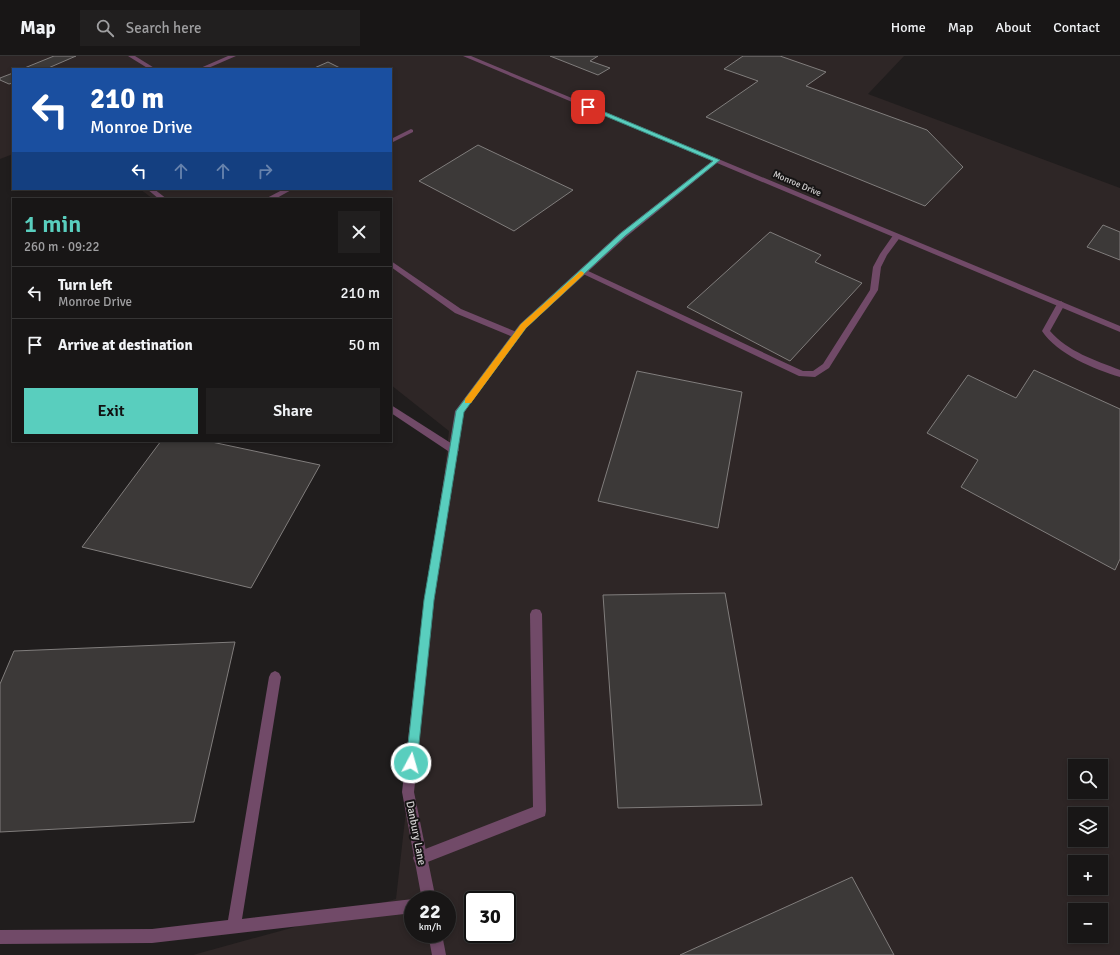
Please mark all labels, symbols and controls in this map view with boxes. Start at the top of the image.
search box [80,10,360,46]
text: Map [20,16,56,40]
icon: search [94,17,116,39]
text: Search here [126,19,201,37]
text: Home [891,19,926,36]
text: Map [948,19,973,36]
text: About [995,19,1031,36]
text: Contact [1053,19,1100,36]
text: 210 m [90,82,164,116]
icon: left [24,84,76,136]
pin [571,90,605,124]
icon: arrive [577,96,599,118]
text: Monroe Drive [90,116,193,138]
icon: left [128,160,150,182]
icon: ahead [170,160,192,182]
icon: ahead [212,160,234,182]
icon: right [254,160,276,182]
street label: Monroe Drive [771,169,823,199]
text: 1 min [24,209,81,239]
button: close [338,211,380,253]
text: 260 m · 09:22 [24,239,100,255]
text: Turn left [58,276,112,294]
icon: left [24,282,46,304]
text: 210 m [340,284,380,302]
text: Monroe Drive [58,294,132,310]
icon: arrive [24,334,46,356]
text: Arrive at destination [58,336,193,354]
text: 50 m [349,336,380,354]
button: Exit [24,388,198,434]
button: Share [206,388,380,434]
position arrow [390,742,432,784]
map controls [1068,759,1108,943]
button: search [1068,759,1108,799]
street label: Danbury Lane [403,800,429,866]
button: layers [1068,807,1108,847]
button: + [1068,855,1108,895]
speed limit sign: 30 [464,891,516,943]
text: 22 [419,899,441,924]
button: − [1068,903,1108,943]
text: km/h [419,921,441,933]

